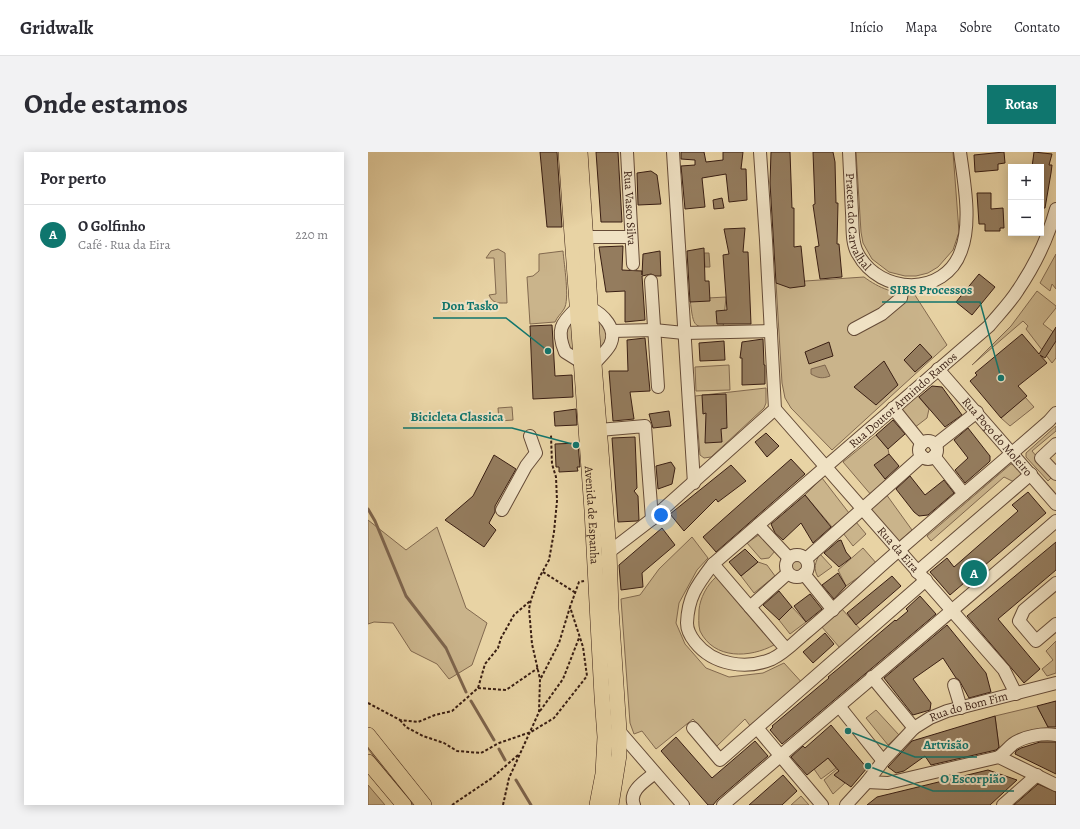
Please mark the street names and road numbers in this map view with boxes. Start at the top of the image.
street label: Rua Vasco Silva [620,170,640,246]
street label: Praceta do Carvalhal [842,172,875,274]
street label: Rua Doutor Armindo Ramos [845,348,961,452]
street label: Rua Poço do Moleiro [958,394,1036,480]
street label: Avenida de Espanha [581,464,603,565]
street label: Rua da Eira [874,523,923,576]
street label: Rua do Bom Fim [927,688,1009,725]

